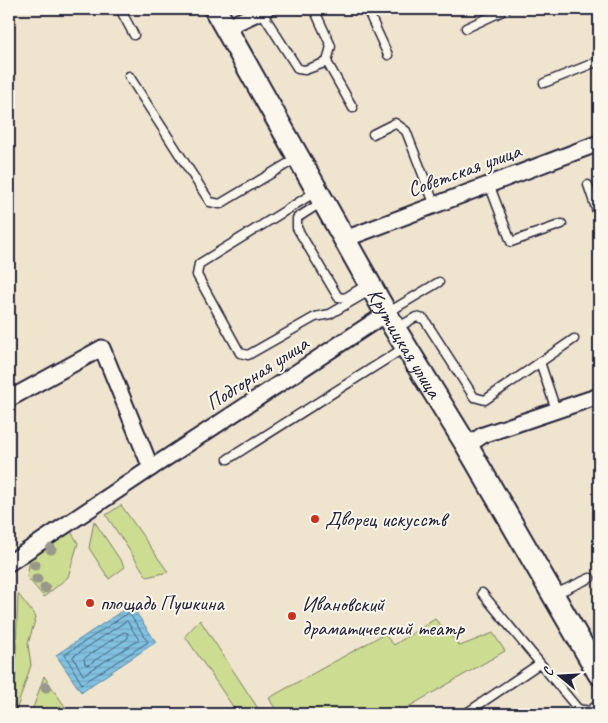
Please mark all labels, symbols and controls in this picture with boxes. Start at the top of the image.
street label: Советская улица [404,137,526,202]
street label: Крутицкая улица [362,284,448,404]
street label: Подгорная улица [201,329,315,416]
place label: Дворец искусств [325,506,450,532]
marker: Дворец искусств [309,513,321,525]
place label: площадь Пушкина [100,590,225,616]
place label: Ивановский драматический театр [302,591,466,641]
marker: площадь Пушкина [84,597,96,609]
marker: Ивановский драматический театр [286,610,298,622]
north arrow [536,650,586,700]
text: С [539,664,558,678]

